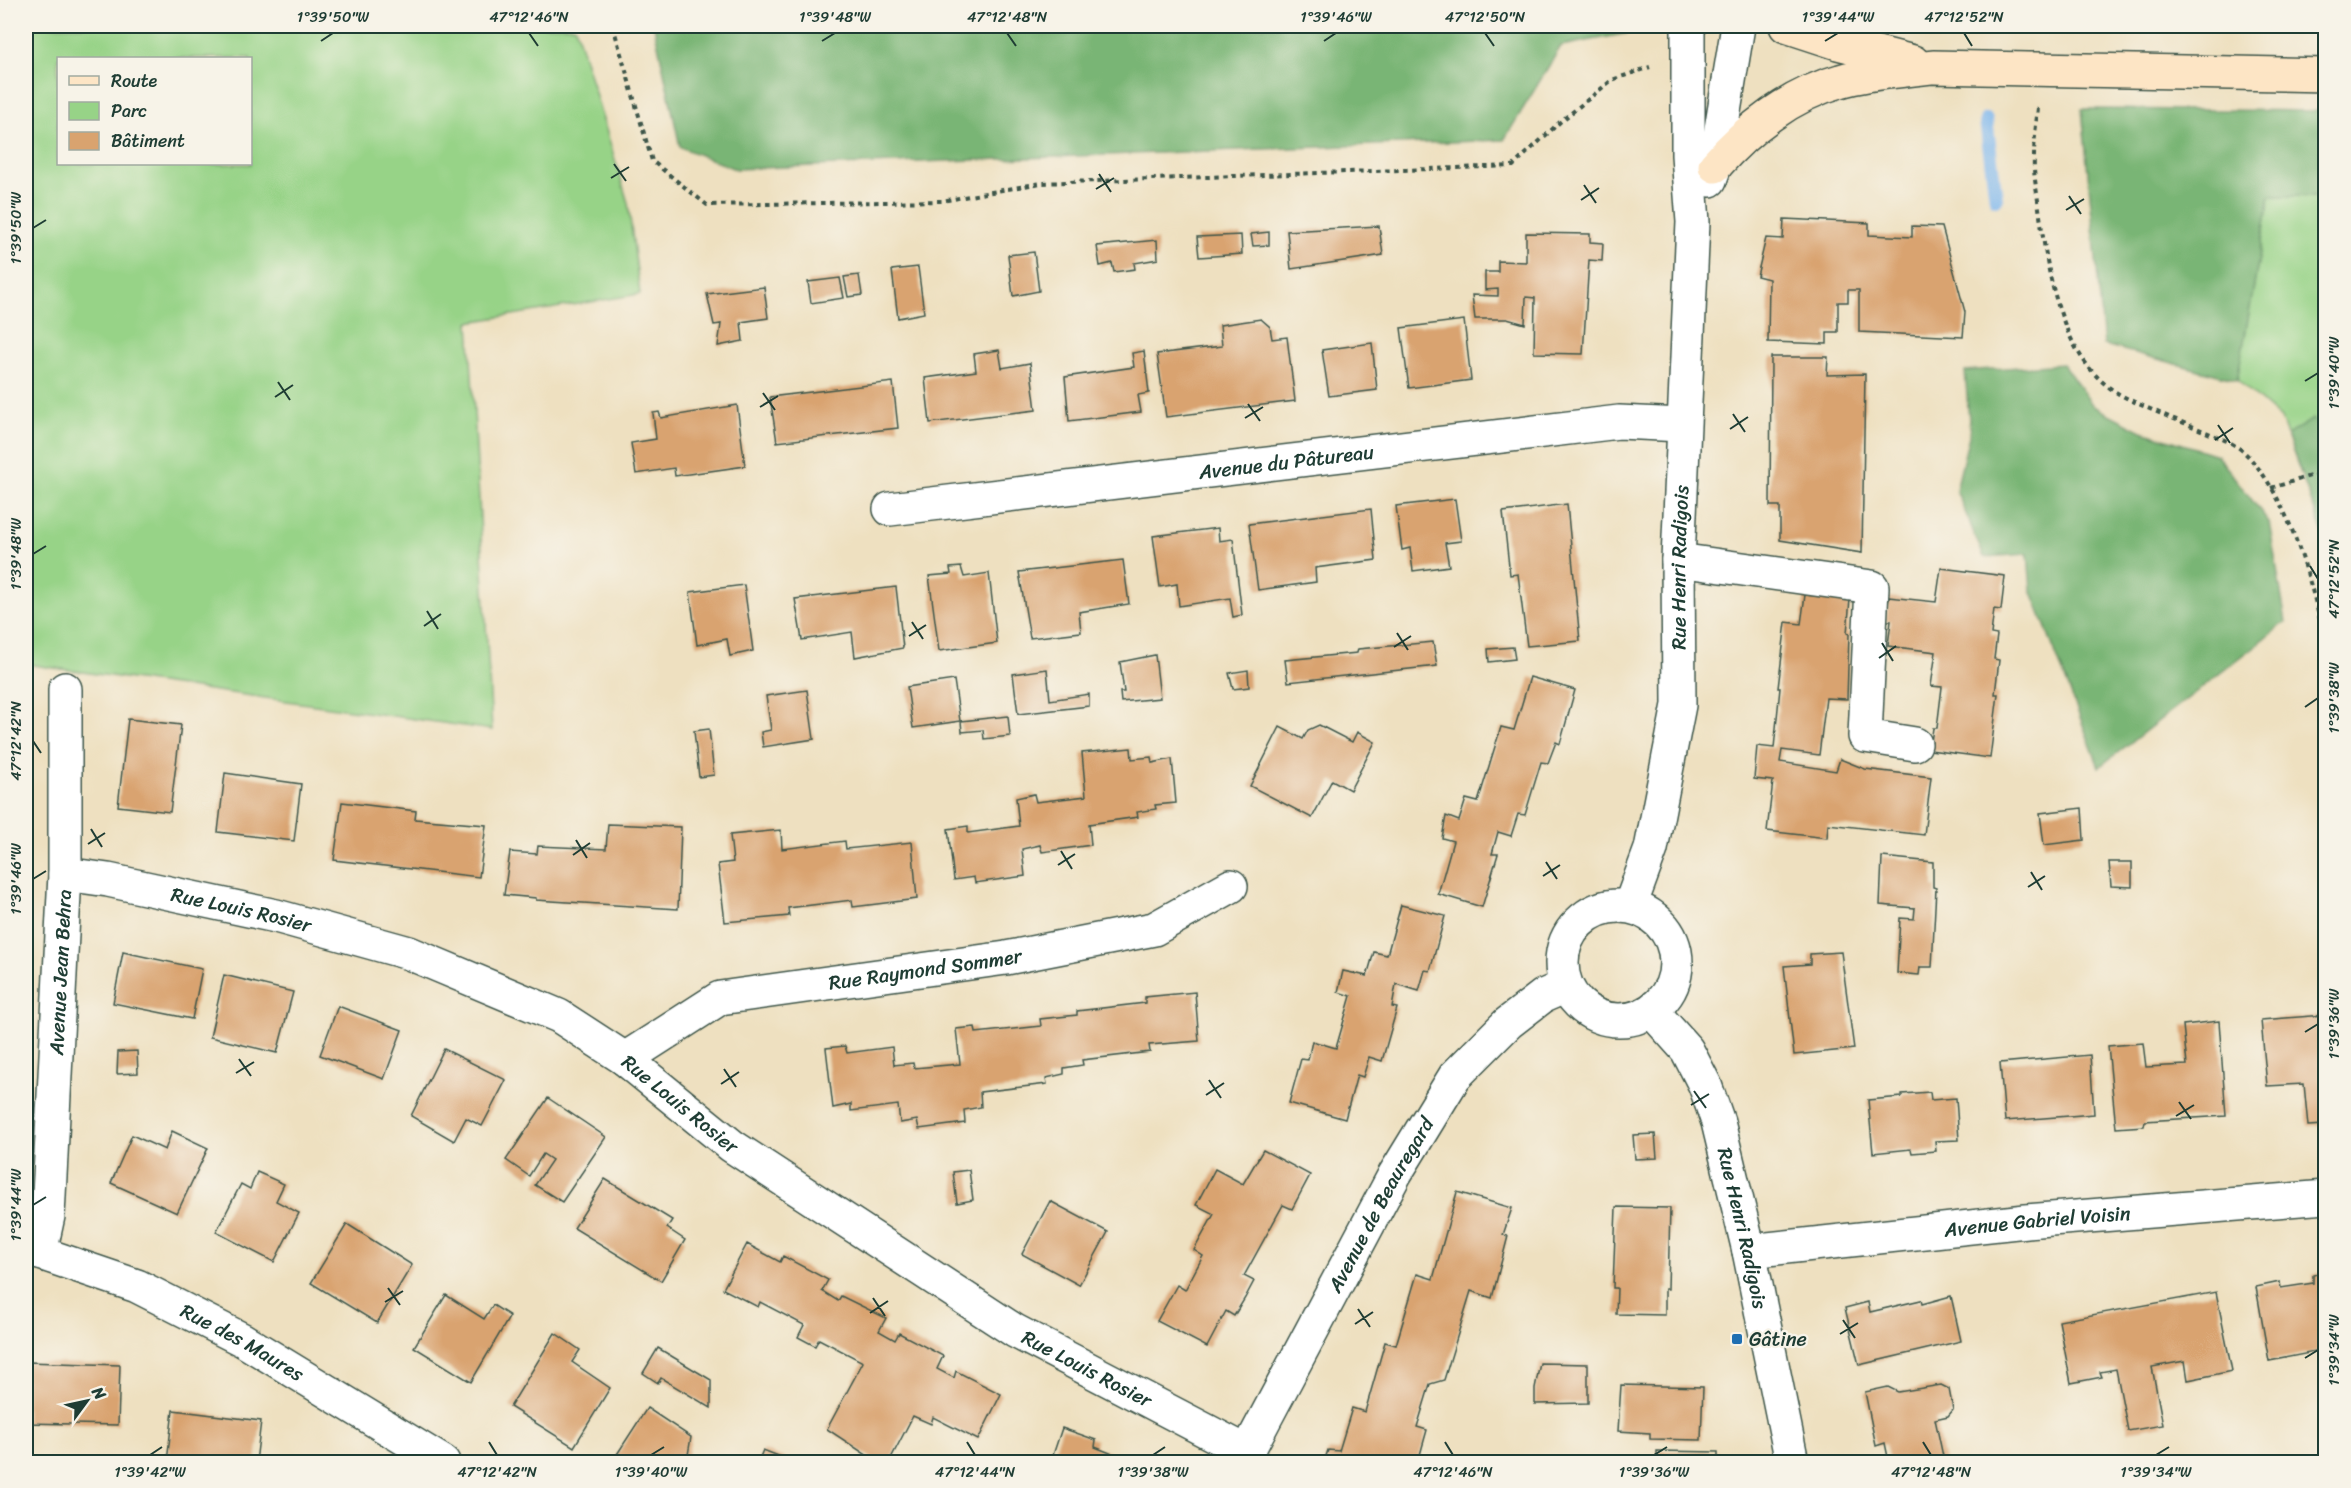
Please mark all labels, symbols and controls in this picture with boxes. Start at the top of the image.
text: 1°39'50"W [297,4,370,30]
text: 47°12'46"N [489,4,569,30]
text: 1°39'48"W [799,4,871,30]
text: 47°12'48"N [967,4,1048,30]
text: 1°39'46"W [1300,4,1372,30]
text: 47°12'50"N [1445,4,1526,30]
text: 1°39'44"W [1802,4,1875,30]
text: 47°12'52"N [1924,4,2004,30]
legend [57,57,252,165]
text: Route [111,65,158,97]
text: Parc [111,95,147,127]
text: Bâtiment [111,125,185,157]
text: 1°39'50"W [3,191,29,264]
text: 1°39'40"W [2321,336,2347,409]
street label: Avenue du Pâtureau [1196,434,1376,490]
street label: Rue Henri Radigois [1660,483,1699,650]
text: 1°39'48"W [3,518,29,590]
text: 47°12'52"N [2321,539,2347,619]
text: 1°39'38"W [2321,662,2347,733]
text: 47°12'42"N [3,701,29,781]
text: 1°39'46"W [3,843,29,915]
street label: Rue Louis Rosier [168,877,317,943]
street label: Avenue Jean Behra [38,888,82,1057]
street label: Rue Raymond Sommer [826,937,1026,1000]
text: 1°39'36"W [2321,988,2347,1059]
street label: Rue Louis Rosier [614,1045,746,1164]
street label: Avenue de Beauregard [1317,1109,1444,1300]
street label: Rue Henri Radigois [1707,1144,1778,1313]
text: 1°39'44"W [3,1168,29,1241]
street label: Avenue Gabriel Voisin [1941,1195,2132,1247]
street label: Rue des Maures [174,1293,312,1391]
text: 1°39'34"W [2321,1314,2347,1386]
street label: Rue Louis Rosier [1015,1320,1159,1418]
place label: Gâtine [1749,1322,1807,1357]
marker: Gâtine [1730,1332,1744,1346]
north arrow [57,1371,117,1431]
text: N [83,1380,115,1406]
text: 1°39'42"W [114,1459,186,1485]
text: 47°12'42"N [457,1459,537,1485]
text: 1°39'40"W [615,1459,688,1485]
text: 47°12'44"N [935,1459,1016,1485]
text: 1°39'38"W [1118,1459,1189,1485]
text: 47°12'46"N [1413,1459,1493,1485]
text: 1°39'36"W [1619,1459,1690,1485]
text: 47°12'48"N [1891,1459,1972,1485]
text: 1°39'34"W [2120,1459,2192,1485]

